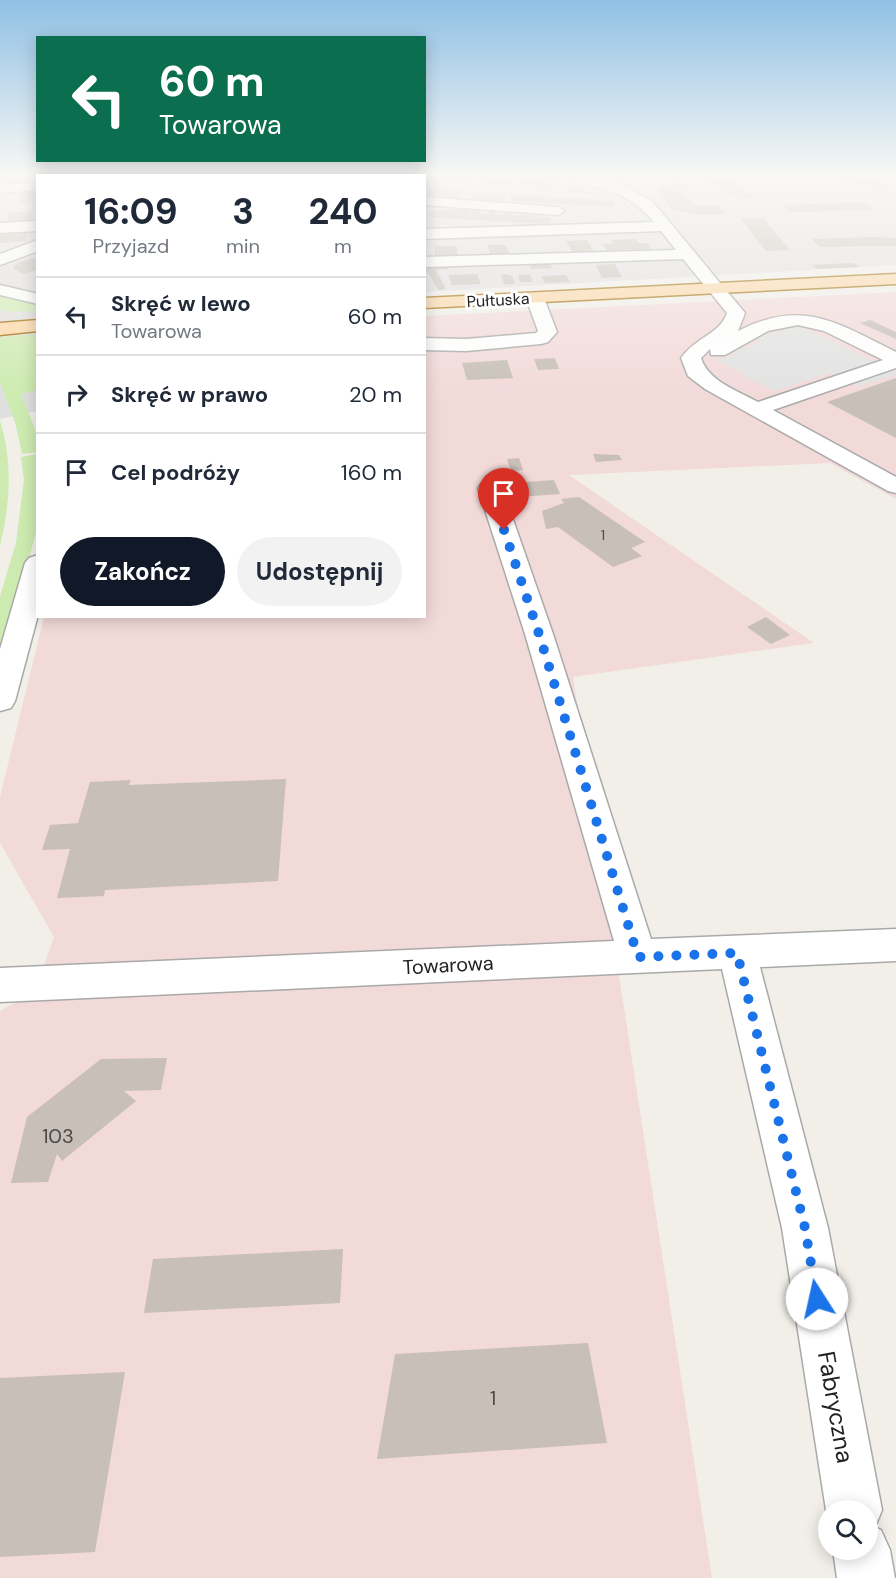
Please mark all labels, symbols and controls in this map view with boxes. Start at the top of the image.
text: 60 m [159,54,265,109]
icon: left [60,60,138,138]
text: Towarowa [159,107,282,142]
text: 16:09 [84,188,178,235]
text: 3 [232,188,254,235]
text: 240 [308,188,378,235]
text: Przyjazd [93,233,169,259]
text: min [226,233,260,259]
text: m [334,233,352,259]
street label: Pułtuska [466,288,530,312]
text: Skręć w lewo [111,289,251,318]
icon: left [60,300,93,333]
text: 60 m [348,302,402,331]
text: Towarowa [111,318,202,344]
icon: right [60,378,93,411]
text: Skręć w prawo [111,380,268,409]
text: 20 m [349,380,402,409]
icon: arrive [60,456,93,489]
text: Cel podróży [111,458,240,487]
text: 160 m [341,458,402,487]
pin [478,468,529,530]
icon: arrive [487,477,520,510]
house number: 1 [601,526,605,544]
button: Zakończ [60,537,225,606]
button: Udostępnij [237,537,402,606]
street label: Towarowa [402,950,494,980]
house number: 103 [42,1123,74,1149]
position arrow [785,1267,849,1331]
street label: Fabryczna [811,1349,861,1465]
house number: 1 [490,1385,496,1411]
map controls [818,1500,878,1560]
button: search [818,1500,878,1560]

